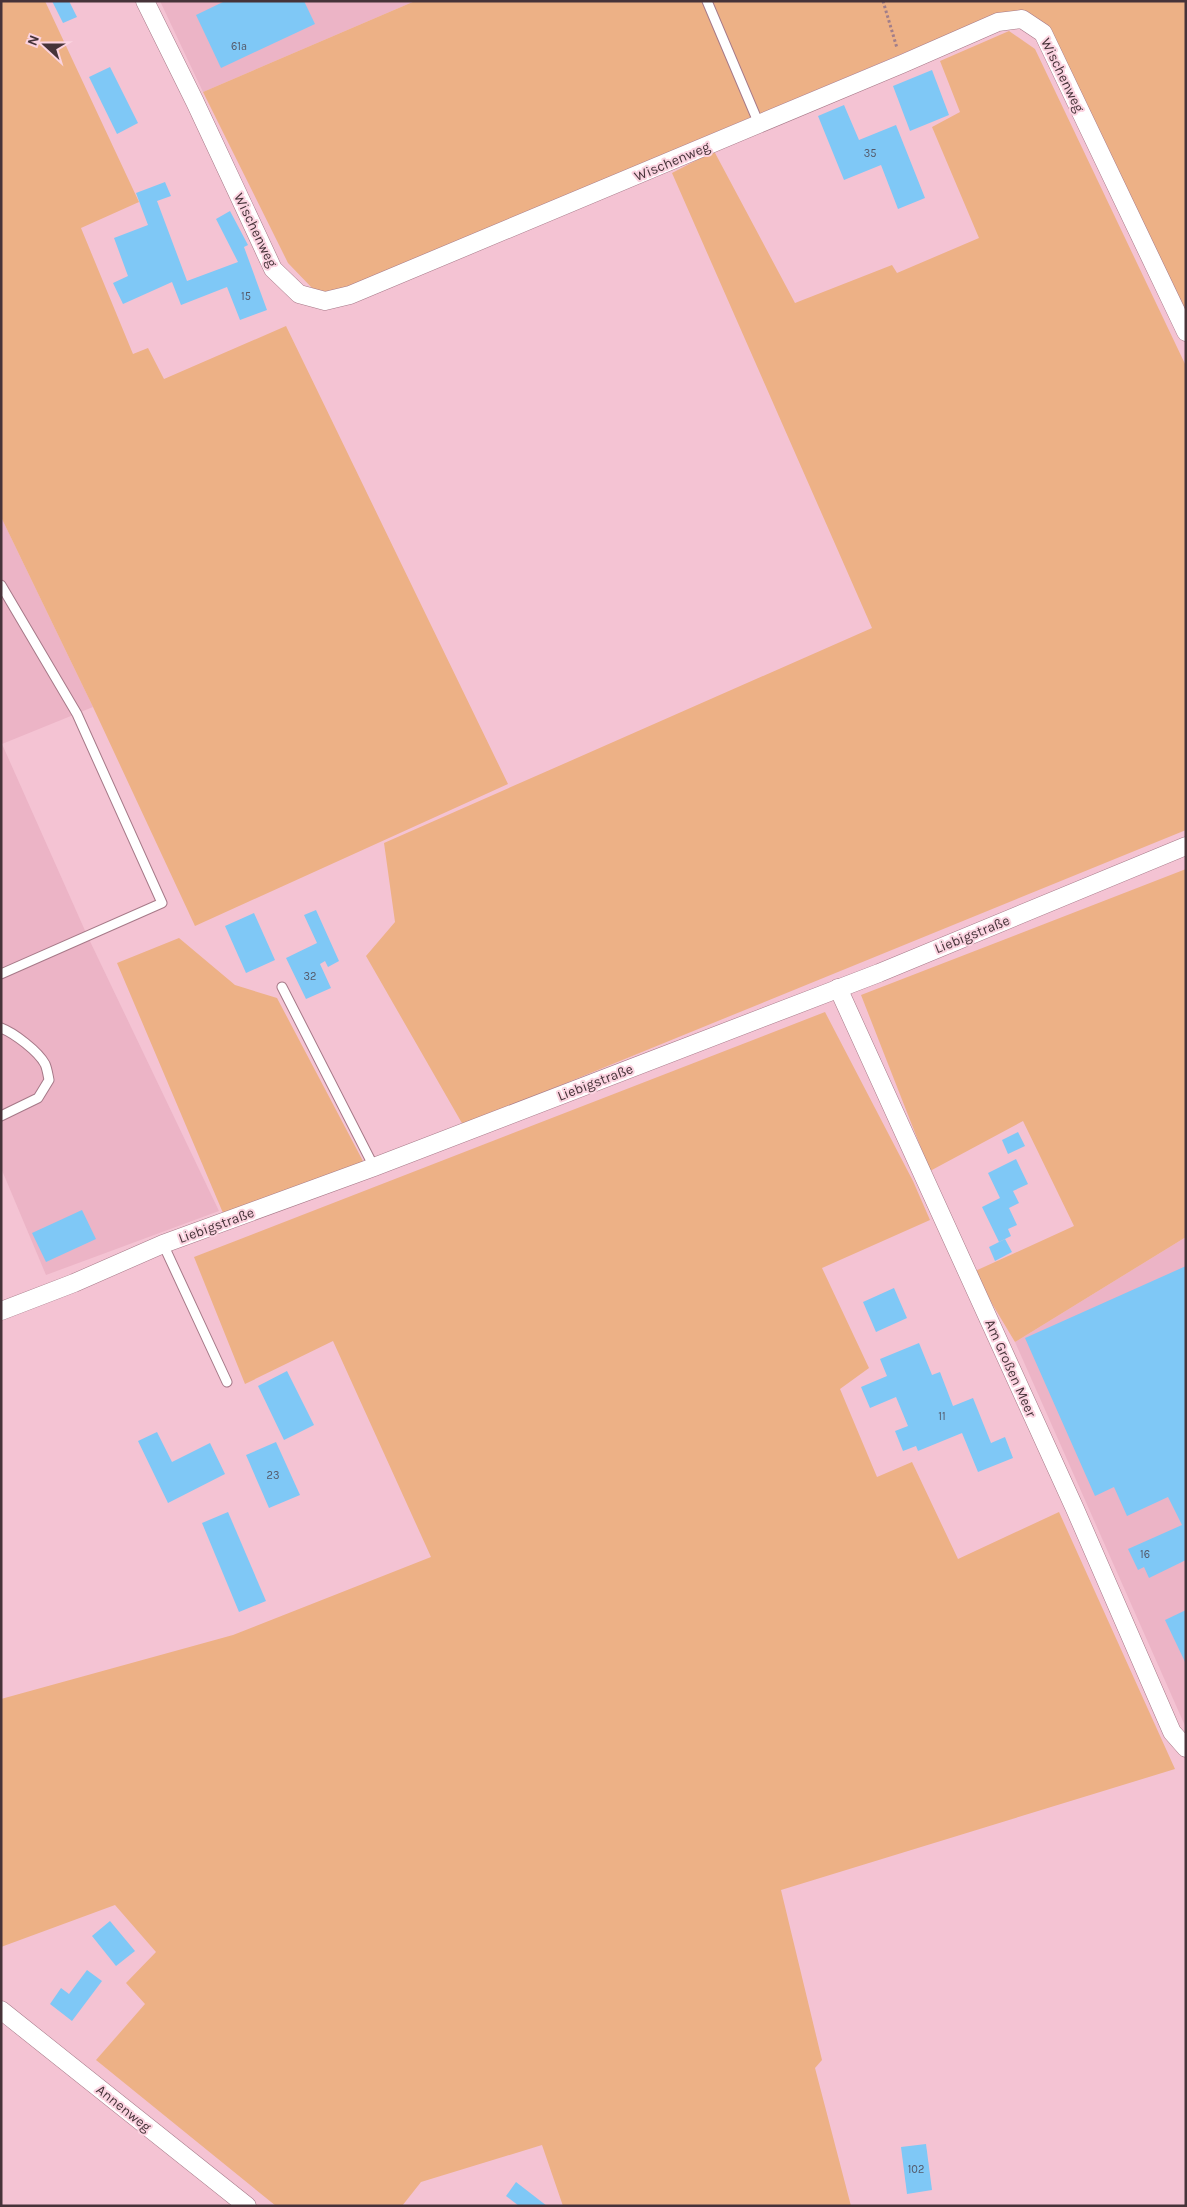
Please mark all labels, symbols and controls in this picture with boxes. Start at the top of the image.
north arrow [20,20,70,70]
text: N [24,33,43,48]
street label: Wischenweg [1037,35,1088,115]
house number: 61a [231,40,247,53]
street label: Wischenweg [632,138,713,185]
house number: 35 [864,147,876,160]
street label: Wischenweg [230,190,281,270]
house number: 15 [241,290,251,303]
street label: Liebigstraße [932,912,1012,957]
house number: 32 [304,970,316,983]
street label: Liebigstraße [555,1060,635,1105]
street label: Liebigstraße [176,1204,256,1247]
street label: Am Großen Meer [981,1317,1040,1420]
house number: 11 [938,1410,946,1423]
house number: 23 [267,1469,279,1482]
house number: 16 [1140,1548,1150,1561]
street label: Annenweg [93,2081,155,2136]
house number: 102 [908,2163,924,2176]

